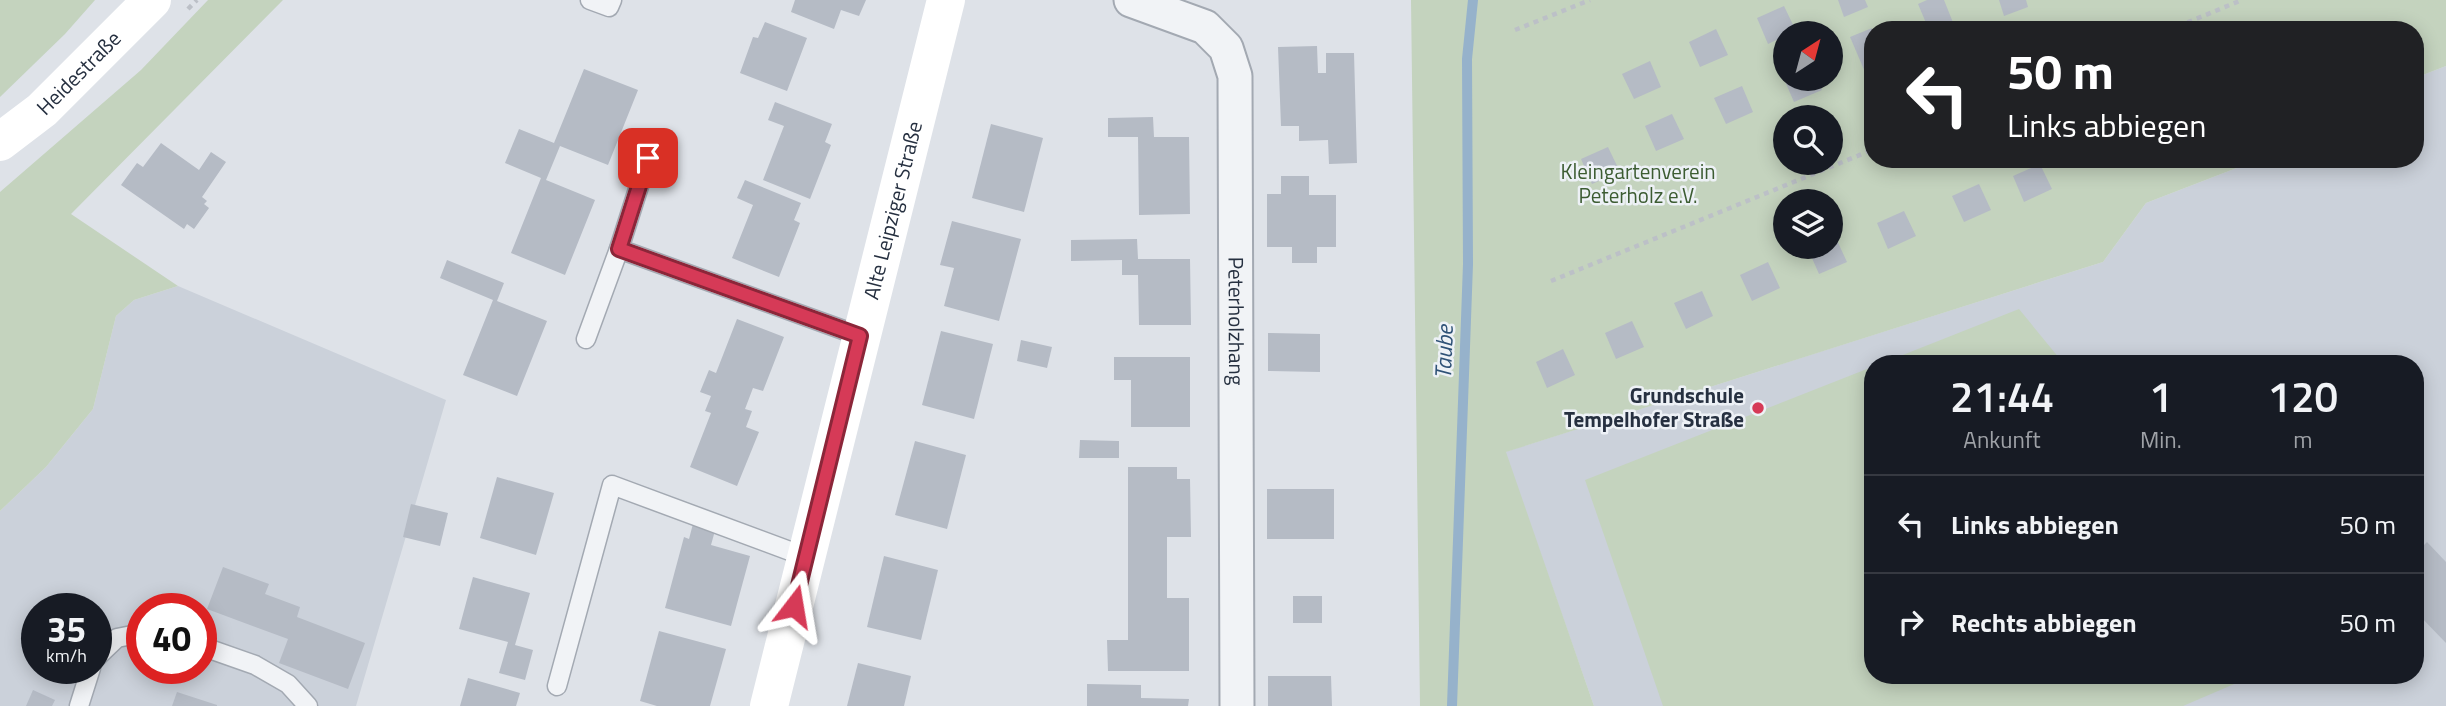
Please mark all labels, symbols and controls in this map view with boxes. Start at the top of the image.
north arrow [1773,21,1843,91]
map controls [1773,21,1843,259]
street label: Heidestraße [28,23,128,122]
text: 50 m [2007,33,2114,108]
icon: left [1892,49,1983,140]
text: Links abbiegen [2007,101,2206,149]
button: search [1773,105,1843,175]
street label: Alte Leipziger Straße [855,118,930,303]
pin [618,128,678,188]
icon: arrive [629,139,667,177]
park label: Kleingartenverein Peterholz e.V. [1560,155,1716,211]
button: layers [1773,189,1843,259]
street label: Peterholzhang [1221,257,1253,386]
water label: Taube [1425,323,1462,380]
text: 21:44 [1950,364,2054,428]
text: 1 [2149,364,2173,428]
text: 120 [2268,364,2338,428]
place label: Grundschule Tempelhofer Straße [1564,379,1744,435]
marker: Grundschule Tempelhofer Straße [1750,400,1766,416]
text: Ankunft [1963,422,2041,457]
text: Min. [2140,422,2182,457]
text: m [2293,422,2312,457]
icon: left [1892,505,1930,543]
text: Links abbiegen [1951,505,2119,544]
text: 50 m [2339,505,2396,544]
position arrow [757,569,831,643]
speed limit sign: 40 [126,593,217,684]
text: 35 [47,602,86,656]
icon: right [1892,603,1930,641]
text: Rechts abbiegen [1951,603,2137,642]
text: 50 m [2339,603,2396,642]
text: km/h [46,642,87,669]

